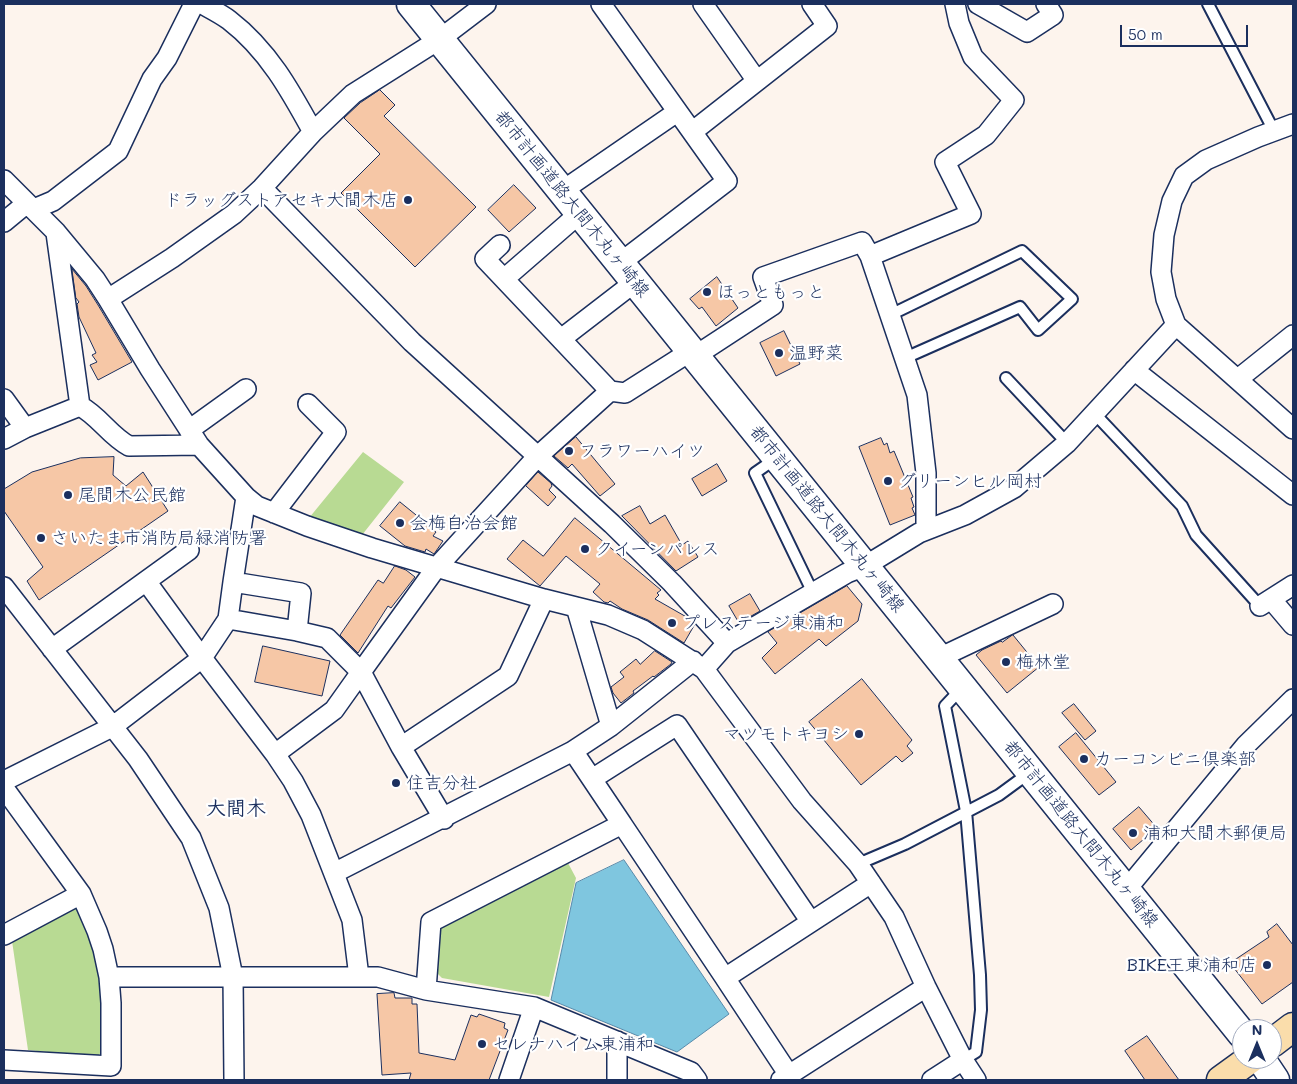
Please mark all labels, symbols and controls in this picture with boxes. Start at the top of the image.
scale bar [1122,15,1250,47]
text: 50 m [1128,24,1163,44]
street label: 都市計画道路大間木丸ヶ崎線 [490,106,654,302]
place label: ドラッグストアセキ大間木店 [164,189,398,211]
marker: ドラッグストアセキ大間木店 [402,194,414,206]
place label: ほっともっと [717,281,825,303]
marker: ほっともっと [701,286,713,298]
place label: 温野菜 [789,342,843,364]
marker: 温野菜 [773,347,785,359]
street label: 都市計画道路大間木丸ヶ崎線 [745,421,909,617]
place label: フラワーハイツ [579,440,705,462]
marker: フラワーハイツ [563,445,575,457]
place label: グリーンヒル岡村 [898,470,1042,492]
marker: グリーンヒル岡村 [882,475,894,487]
place label: 尾間木公民館 [78,484,186,506]
marker: 尾間木公民館 [62,489,74,501]
place label: 会梅自治会館 [410,512,518,534]
marker: 会梅自治会館 [394,517,406,529]
place label: さいたま市消防局緑消防署 [51,527,267,549]
marker: さいたま市消防局緑消防署 [35,532,47,544]
place label: クイーンパレス [595,538,720,560]
marker: クイーンパレス [579,543,591,555]
place label: プレステージ東浦和 [682,612,844,634]
marker: プレステージ東浦和 [666,617,678,629]
place label: 梅林堂 [1016,651,1070,673]
marker: 梅林堂 [1000,656,1012,668]
place label: マツモトキヨシ [723,723,849,745]
marker: マツモトキヨシ [853,728,865,740]
street label: 都市計画道路大間木丸ヶ崎線 [999,736,1163,932]
place label: カーコンビニ倶楽部 [1094,748,1256,770]
marker: カーコンビニ倶楽部 [1078,753,1090,765]
place label: 住吉分社 [406,772,478,794]
marker: 住吉分社 [390,777,402,789]
district label: 大間木 [206,797,266,821]
place label: 浦和大間木郵便局 [1143,822,1287,844]
marker: 浦和大間木郵便局 [1127,827,1139,839]
place label: BIKE王東浦和店 [1127,954,1257,976]
marker: BIKE王東浦和店 [1261,959,1273,971]
north arrow [1232,1019,1282,1069]
text: N [1252,1020,1262,1039]
place label: セレナハイム東浦和 [492,1033,654,1055]
marker: セレナハイム東浦和 [476,1038,488,1050]

